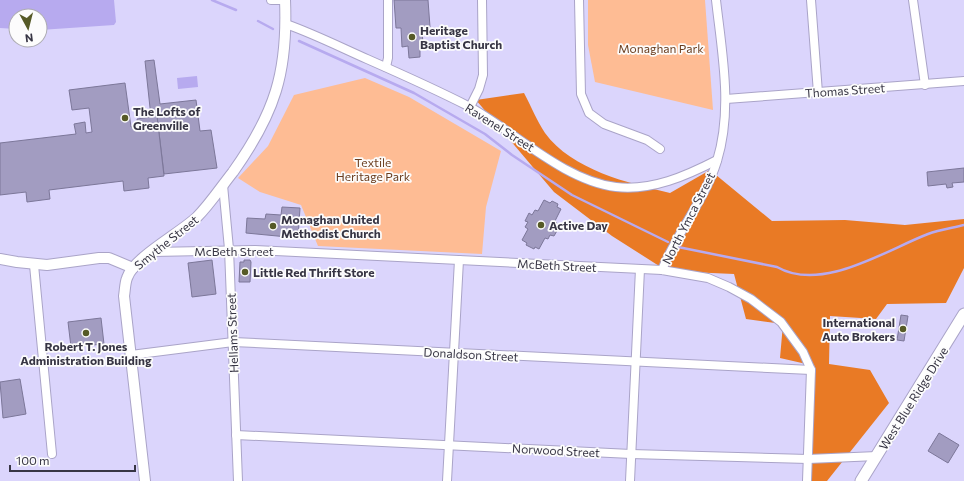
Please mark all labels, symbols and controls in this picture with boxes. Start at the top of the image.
north arrow [8,8,48,48]
place label: Heritage Baptist Church [420,23,502,51]
text: N [24,31,34,45]
marker: Heritage Baptist Church [407,32,417,42]
park label: Monaghan Park [618,41,704,55]
street label: Thomas Street [805,80,886,100]
street label: Ravenel Street [463,100,537,154]
place label: The Lofts of Greenville [133,104,200,132]
marker: The Lofts of Greenville [120,113,130,123]
park label: Textile Heritage Park [336,155,411,183]
street label: North Ymca Street [659,170,717,266]
street label: Smythe Street [131,212,201,272]
place label: Monaghan United Methodist Church [281,212,381,240]
place label: Active Day [549,218,608,232]
marker: Active Day [536,220,546,230]
marker: Monaghan United Methodist Church [268,221,278,231]
street label: McBeth Street [194,244,274,258]
street label: McBeth Street [517,256,597,274]
place label: Little Red Thrift Store [253,265,374,279]
marker: Little Red Thrift Store [240,267,250,277]
street label: Hellams Street [224,293,240,373]
place label: International Auto Brokers [822,315,895,343]
marker: International Auto Brokers [898,324,908,334]
marker: Robert T. Jones Administration Building [81,328,91,338]
place label: Robert T. Jones Administration Building [20,339,152,367]
street label: West Blue Ridge Drive [876,344,950,452]
street label: Donaldson Street [423,345,519,363]
street label: Norwood Street [512,441,600,459]
scale bar [10,447,135,473]
text: 100 m [16,453,50,467]

